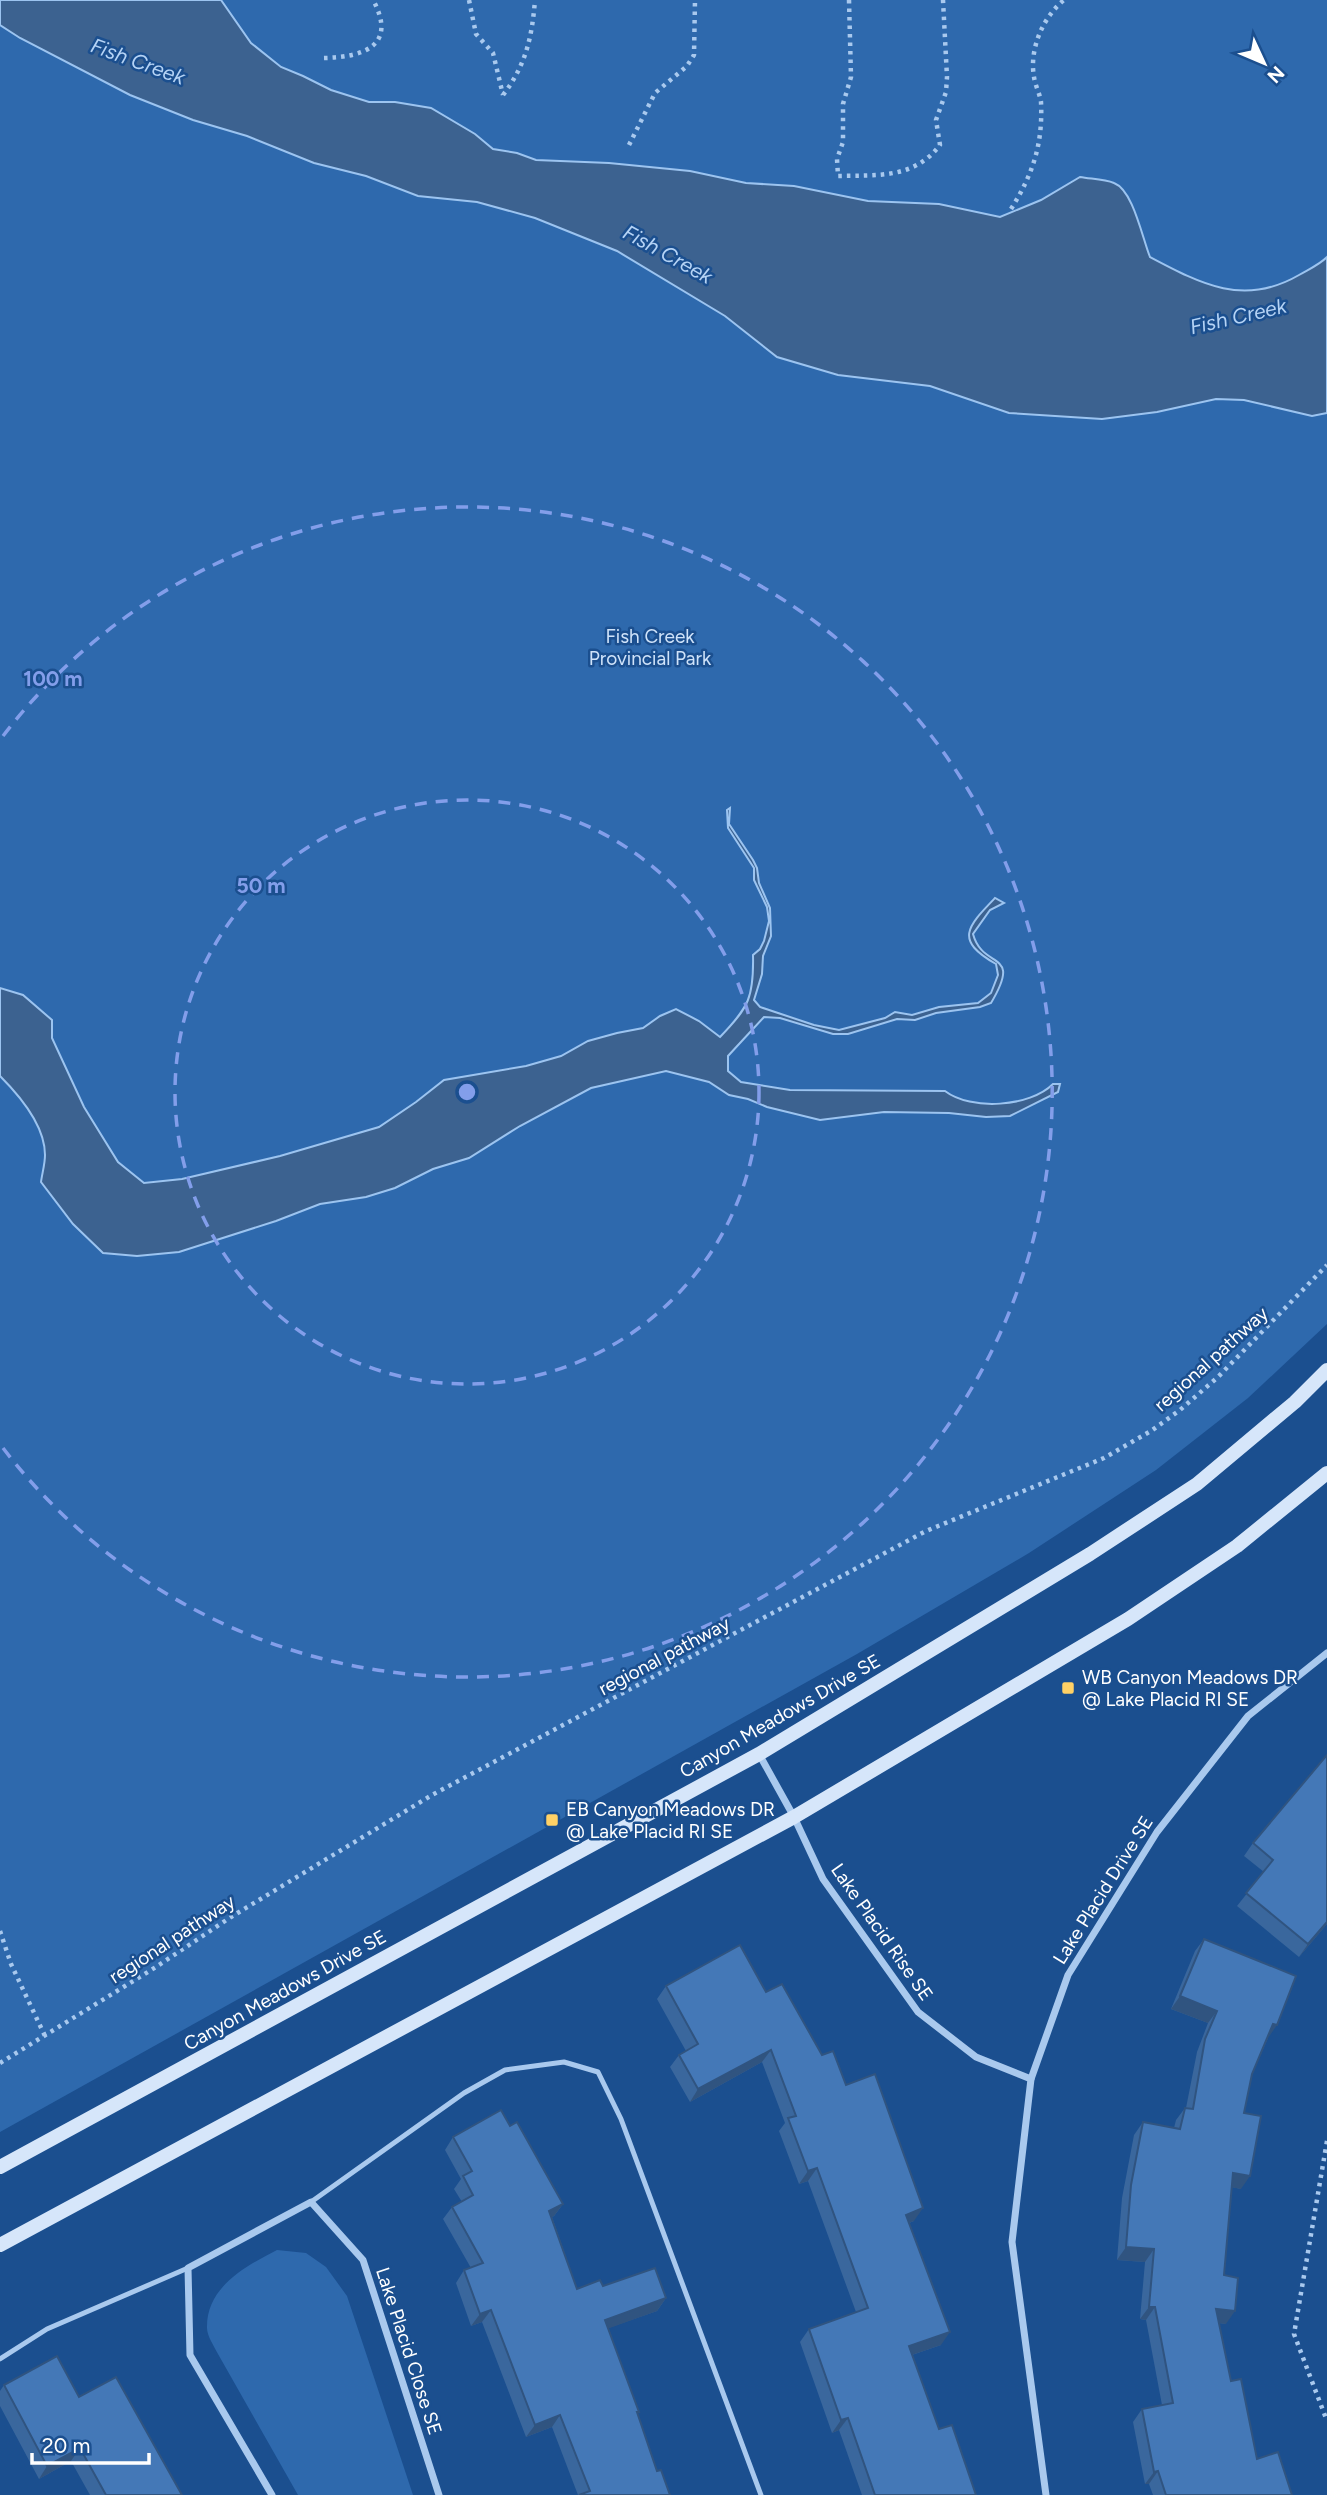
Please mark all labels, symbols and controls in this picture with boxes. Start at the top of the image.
north arrow [1229,28,1299,98]
water label: Fish Creek [87,32,189,90]
text: N [1262,61,1289,88]
water label: Fish Creek [619,219,718,289]
water label: Fish Creek [1187,293,1290,339]
park label: Fish Creek Provincial Park [589,625,712,670]
text: 100 m [23,666,83,691]
text: 50 m [236,873,286,898]
centre of rings [455,1080,479,1104]
street label: regional pathway [1149,1302,1273,1416]
street label: regional pathway [594,1612,734,1700]
street label: Canyon Meadows Drive SE [676,1649,884,1783]
place label: WB Canyon Meadows DR @ Lake Placid RI SE [1082,1666,1298,1711]
marker: WB Canyon Meadows DR @ Lake Placid RI SE [1060,1680,1076,1696]
place label: EB Canyon Meadows DR @ Lake Placid RI SE [566,1798,775,1843]
marker: EB Canyon Meadows DR @ Lake Placid RI SE [544,1812,560,1828]
street label: Lake Placid Drive SE [1048,1812,1158,1968]
street label: Lake Placid Rise SE [826,1859,938,2005]
street label: regional pathway [105,1890,239,1988]
street label: Canyon Meadows Drive SE [180,1925,390,2055]
street label: Lake Placid Close SE [371,2264,447,2438]
scale bar [32,2422,149,2466]
text: 20 m [42,2433,90,2458]

